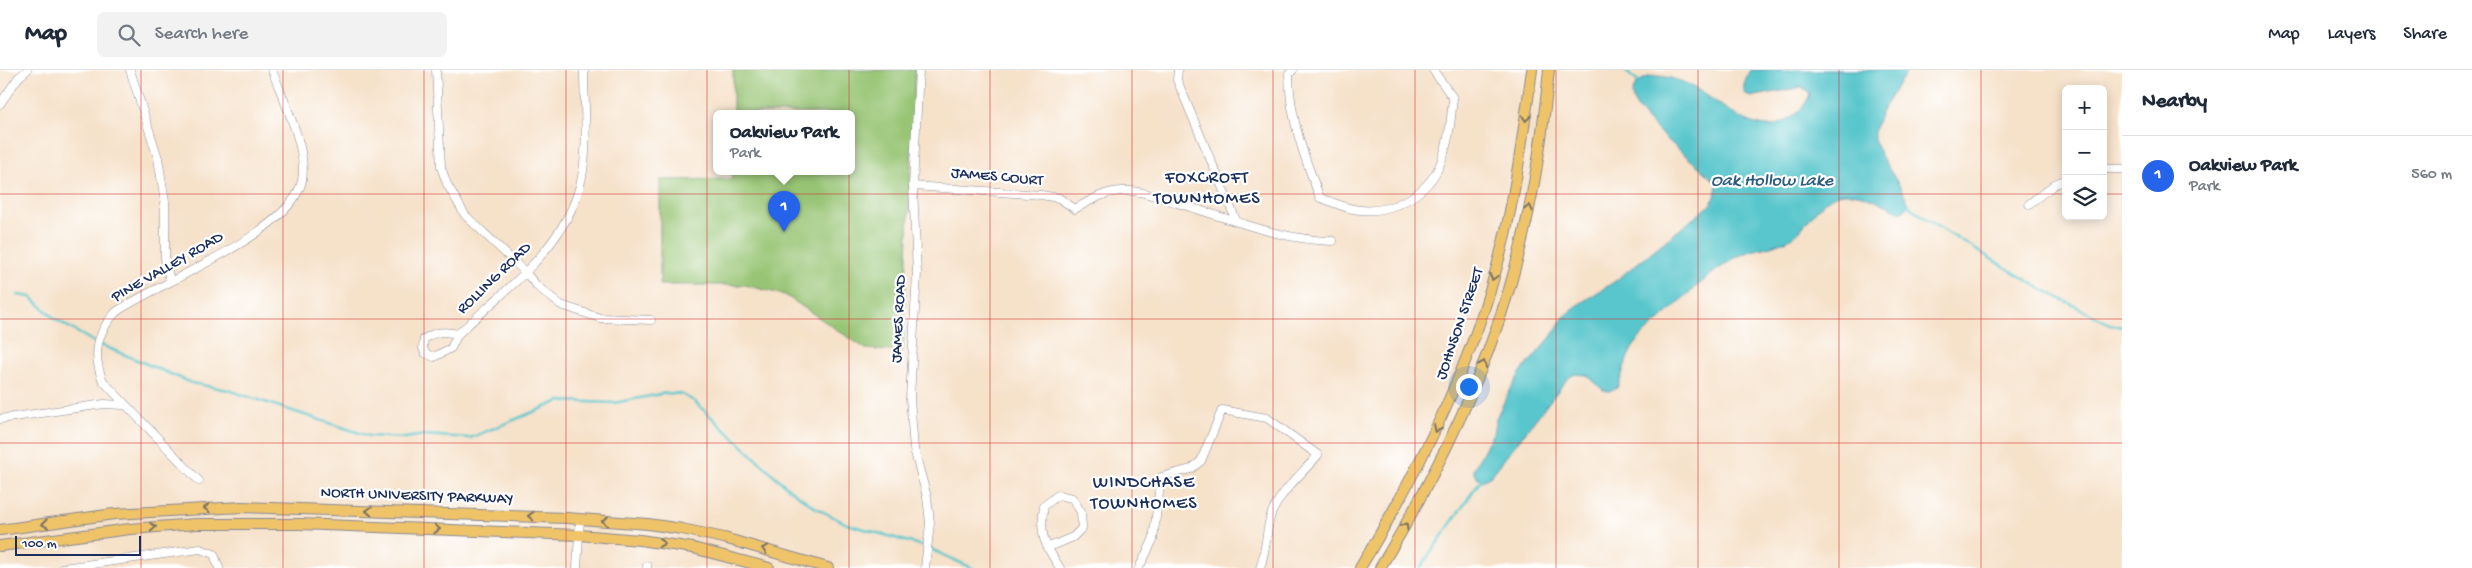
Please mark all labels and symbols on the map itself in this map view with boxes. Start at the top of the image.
one-way arrow [1521,114,1531,123]
street label: JAMES COURT [950,165,1045,192]
district label: FOXCROFT TOWNHOMES [1153,168,1260,210]
water label: Oak Hollow Lake [1711,171,1834,192]
pin: 1 [768,191,800,232]
one-way arrow [1523,204,1533,213]
street label: PINE VALLEY ROAD [108,228,228,308]
street label: ROLLING ROAD [454,239,536,319]
street label: JOHNSON STREET [1433,265,1489,382]
one-way arrow [1489,273,1499,281]
street label: JAMES ROAD [888,274,912,363]
one-way arrow [1476,360,1487,369]
your location [1456,374,1482,400]
one-way arrow [1433,424,1443,433]
district label: WINDCHASE TOWNHOMES [1090,473,1197,515]
street label: NORTH UNIVERSITY PARKWAY [320,484,514,510]
one-way arrow [202,503,210,514]
one-way arrow [365,505,373,516]
one-way arrow [527,511,535,522]
one-way arrow [601,515,609,526]
one-way arrow [41,519,49,529]
one-way arrow [149,522,157,533]
one-way arrow [1399,522,1409,531]
one-way arrow [434,524,442,535]
scale bar [15,533,141,556]
one-way arrow [658,538,667,548]
one-way arrow [760,544,769,555]

